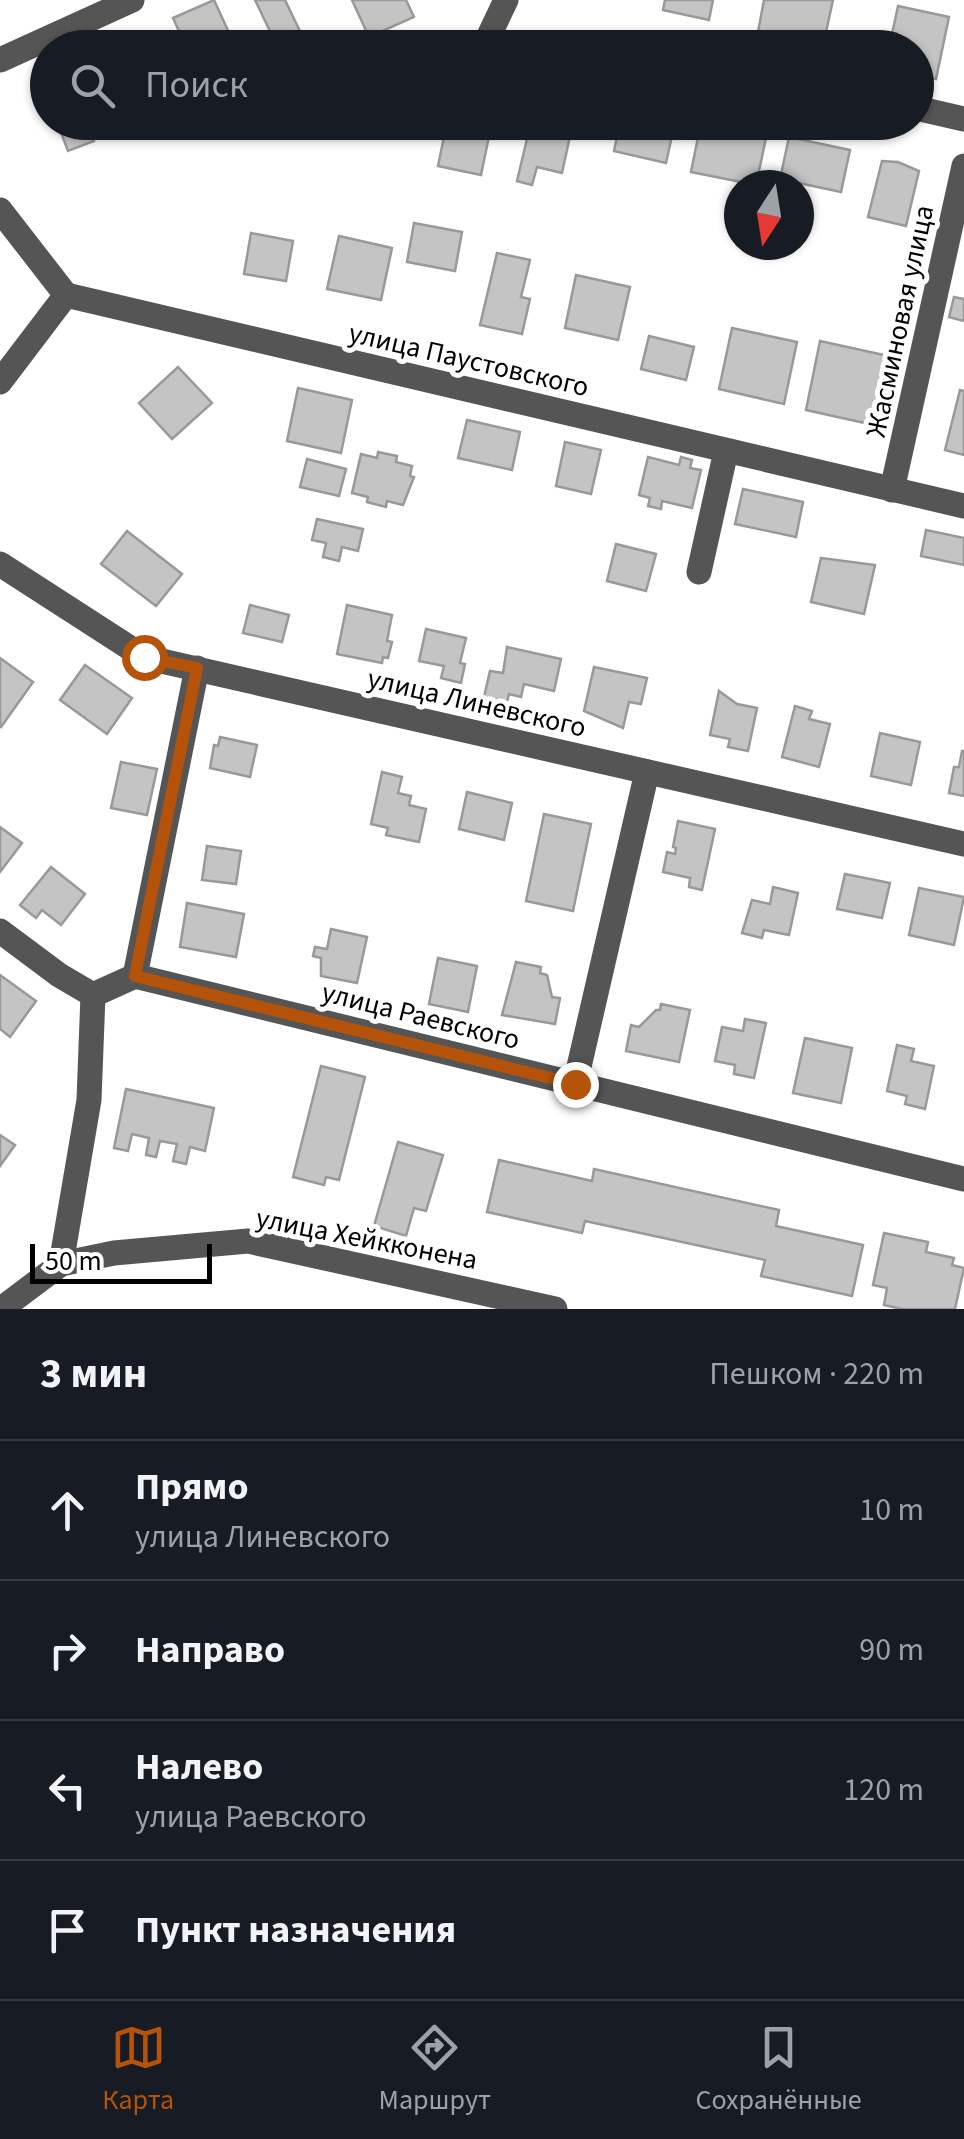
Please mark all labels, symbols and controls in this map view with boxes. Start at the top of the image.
search box [30,30,934,140]
icon: search [65,58,120,113]
text: Поиск [145,58,248,112]
north arrow [724,170,814,260]
street label: Жасминовая улица [856,201,944,441]
street label: улица Паустовского [345,313,593,407]
route start [122,635,168,681]
street label: улица Линевского [364,658,590,748]
street label: улица Раевского [318,972,524,1060]
route end [553,1062,599,1108]
street label: улица Хейкконена [253,1198,481,1280]
scale bar [30,1239,212,1284]
text: 50 m [45,1241,102,1281]
text: 3 мин [40,1344,147,1404]
text: Пешком · 220 m [709,1351,924,1397]
text: Прямо [135,1460,249,1514]
icon: ahead [40,1483,95,1538]
text: 10 m [859,1487,924,1533]
text: улица Линевского [135,1514,390,1560]
icon: right [40,1623,95,1678]
text: Направо [135,1623,285,1677]
text: 90 m [859,1627,924,1673]
text: Налево [135,1740,263,1794]
icon: left [40,1763,95,1818]
text: 120 m [843,1767,924,1813]
text: улица Раевского [135,1794,367,1840]
icon: arrive [40,1903,95,1958]
text: Пункт назначения [135,1903,456,1957]
tab: Карта [102,2020,174,2120]
tab: Маршрут [379,2020,491,2120]
tab: Сохранённые [695,2020,862,2120]

